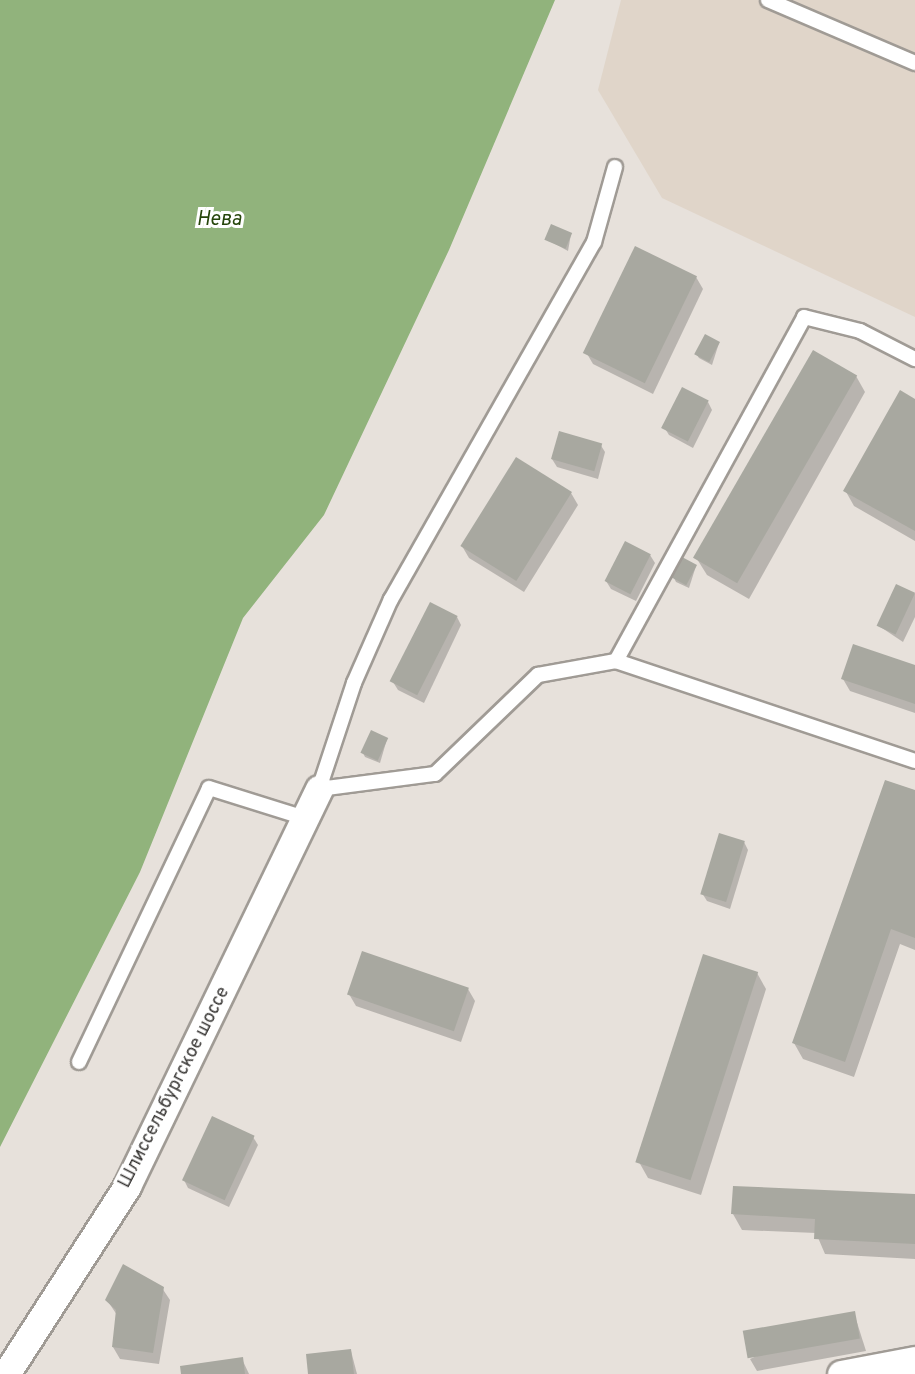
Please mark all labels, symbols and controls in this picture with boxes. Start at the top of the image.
water label: Нева [196,208,242,232]
street label: Шлиссельбургское шоссе [115,984,235,1192]

